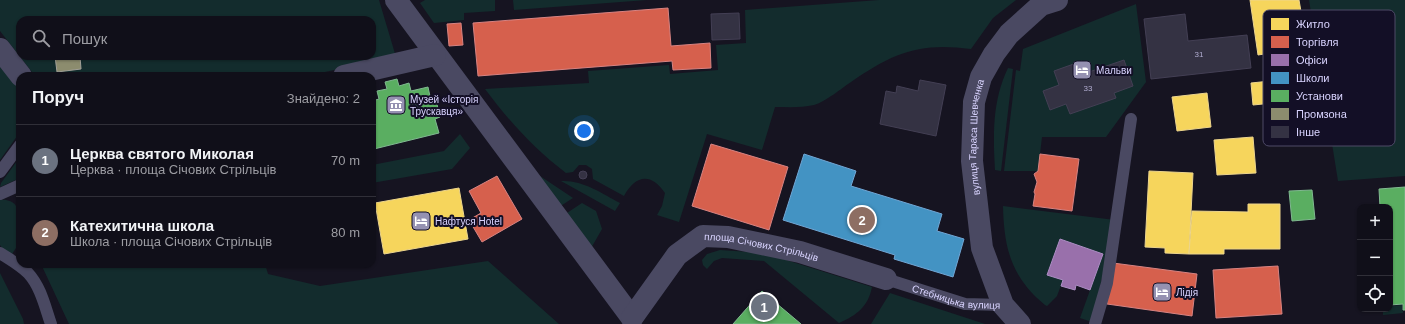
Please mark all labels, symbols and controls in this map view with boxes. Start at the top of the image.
legend [1263,10,1395,146]
search box [16,16,376,60]
text: Житло [1296,18,1330,30]
icon: search [30,27,52,49]
text: Пошук [62,30,107,47]
text: Торгівля [1296,36,1339,48]
house number: 31 [1195,50,1204,59]
text: Офіси [1296,54,1328,66]
hotel icon: Мальви [1071,59,1093,81]
place label: Мальви [1096,65,1132,76]
text: Школи [1296,72,1329,84]
street label: вулиця Тараса Шевченка [966,77,986,196]
house number: 33 [1084,84,1093,93]
text: Поруч [32,88,84,107]
text: Установи [1296,90,1343,102]
text: Знайдено: 2 [287,91,360,106]
museum icon: Музей «Історія Трускавця» [385,94,407,116]
place label: Музей «Історія Трускавця» [410,94,478,117]
text: Промзона [1296,108,1348,120]
your location [574,121,594,141]
text: Інше [1296,126,1320,138]
text: Церква святого Миколая [70,145,254,162]
text: 1 [41,153,49,168]
text: 70 m [331,153,360,168]
text: Церква · площа Січових Стрільців [70,162,276,177]
map controls [1357,204,1393,312]
button: + [1357,204,1393,240]
pin: 2 [849,205,875,235]
hotel icon: Нафтуся Hotel [410,210,432,232]
place label: Нафтуся Hotel [435,216,502,227]
text: Катехитична школа [70,217,214,234]
text: 2 [41,225,49,240]
text: 80 m [331,225,360,240]
street label: площа Січових Стрільців [704,231,820,263]
text: Школа · площа Січових Стрільців [70,234,272,249]
button: − [1357,240,1393,276]
button: locate [1357,276,1393,312]
hotel icon: Лідія [1151,281,1173,303]
street label: Стебницька вулиця [911,282,1000,310]
place label: Лідія [1176,287,1198,298]
pin: 1 [751,292,777,322]

